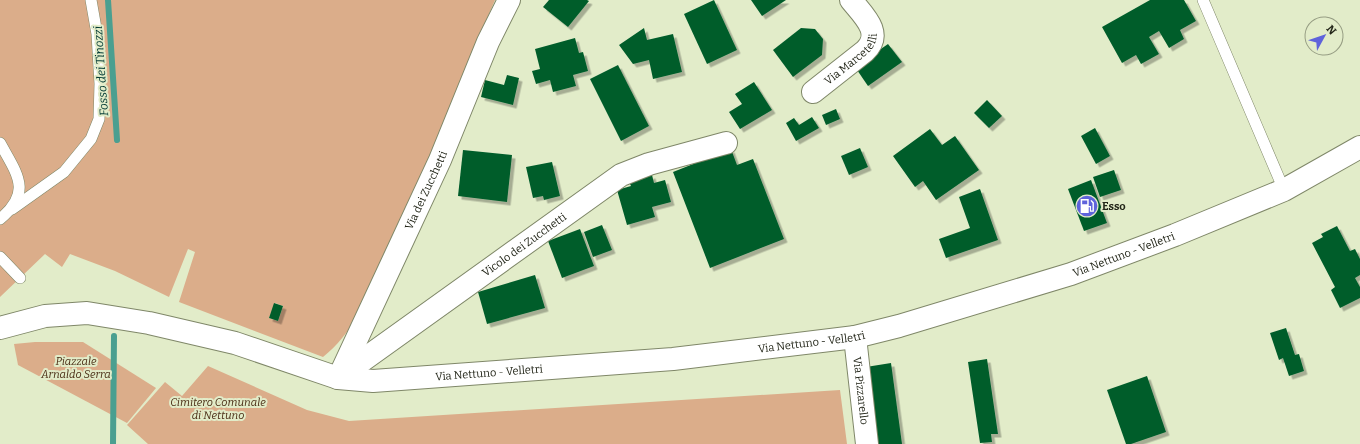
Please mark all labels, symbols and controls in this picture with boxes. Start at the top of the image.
north arrow [1304,16,1344,56]
text: N [1324,22,1339,38]
water label: Fosso dei Tinozzi [91,25,111,117]
street label: Via Marcetelli [822,33,880,88]
street label: Via dei Zucchetti [403,149,450,232]
fuel station icon: Esso [1074,193,1100,219]
place label: Esso [1102,200,1126,213]
street label: Vicolo dei Zucchetti [480,210,570,279]
street label: Via Nettuno - Velletri [1071,229,1177,280]
street label: Via Nettuno - Velletri [757,329,867,356]
park label: Piazzale Arnaldo Serra [40,355,111,381]
street label: Via Pizzarello [850,356,871,425]
street label: Via Nettuno - Velletri [435,363,544,383]
park label: Cimitero Comunale di Nettuno [170,396,266,422]

